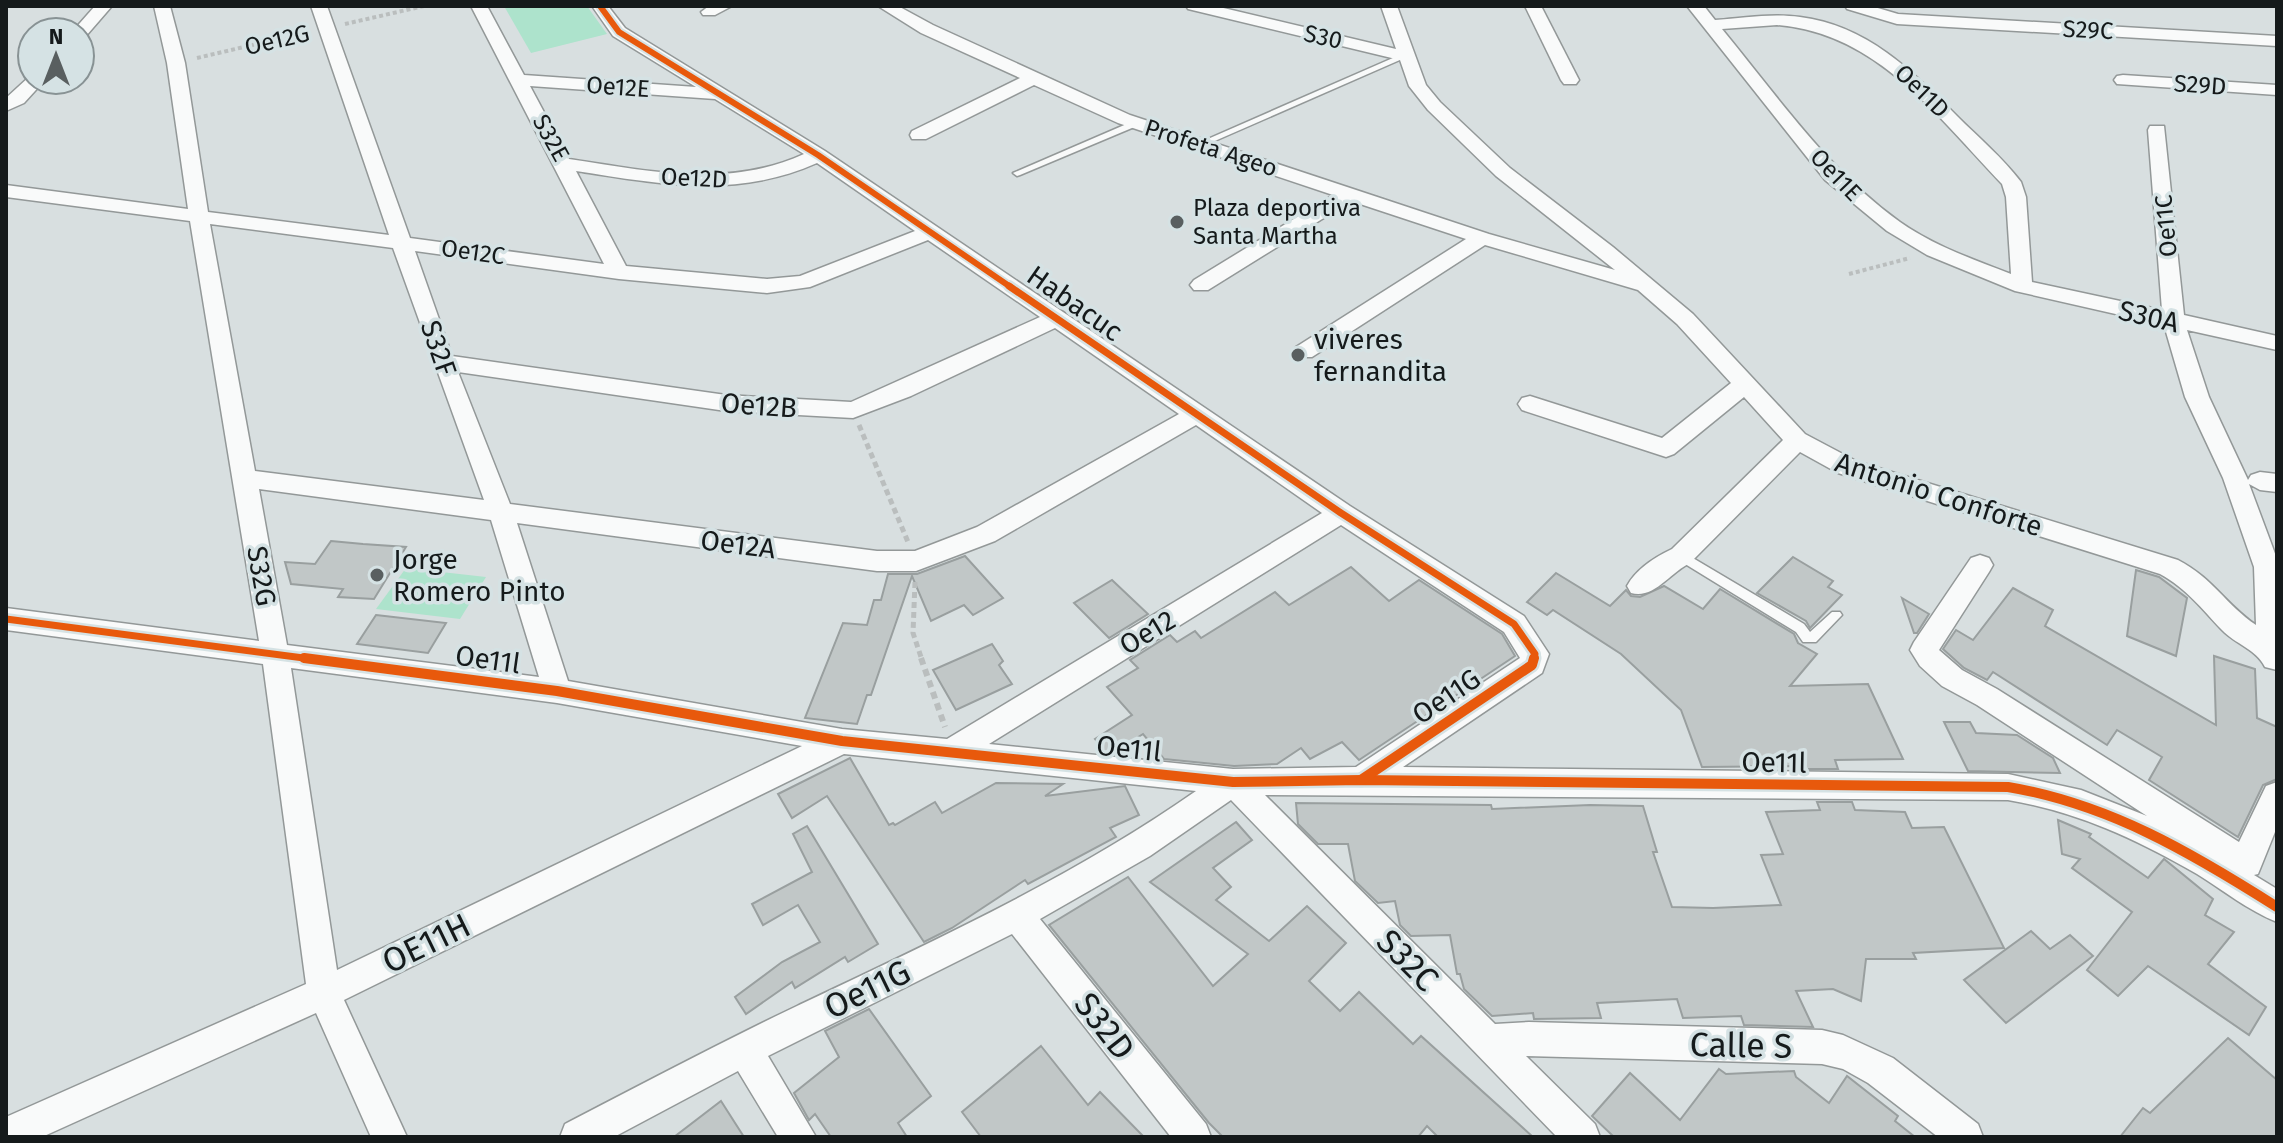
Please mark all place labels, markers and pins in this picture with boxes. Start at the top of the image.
place label: Plaza deportiva Santa Martha [1193,194,1361,250]
marker: Plaza deportiva Santa Martha [1168,213,1186,231]
place label: viveres fernandita [1314,323,1447,388]
marker: viveres fernandita [1289,346,1307,364]
place label: Jorge Romero Pinto [393,543,565,608]
marker: Jorge Romero Pinto [368,566,386,584]

